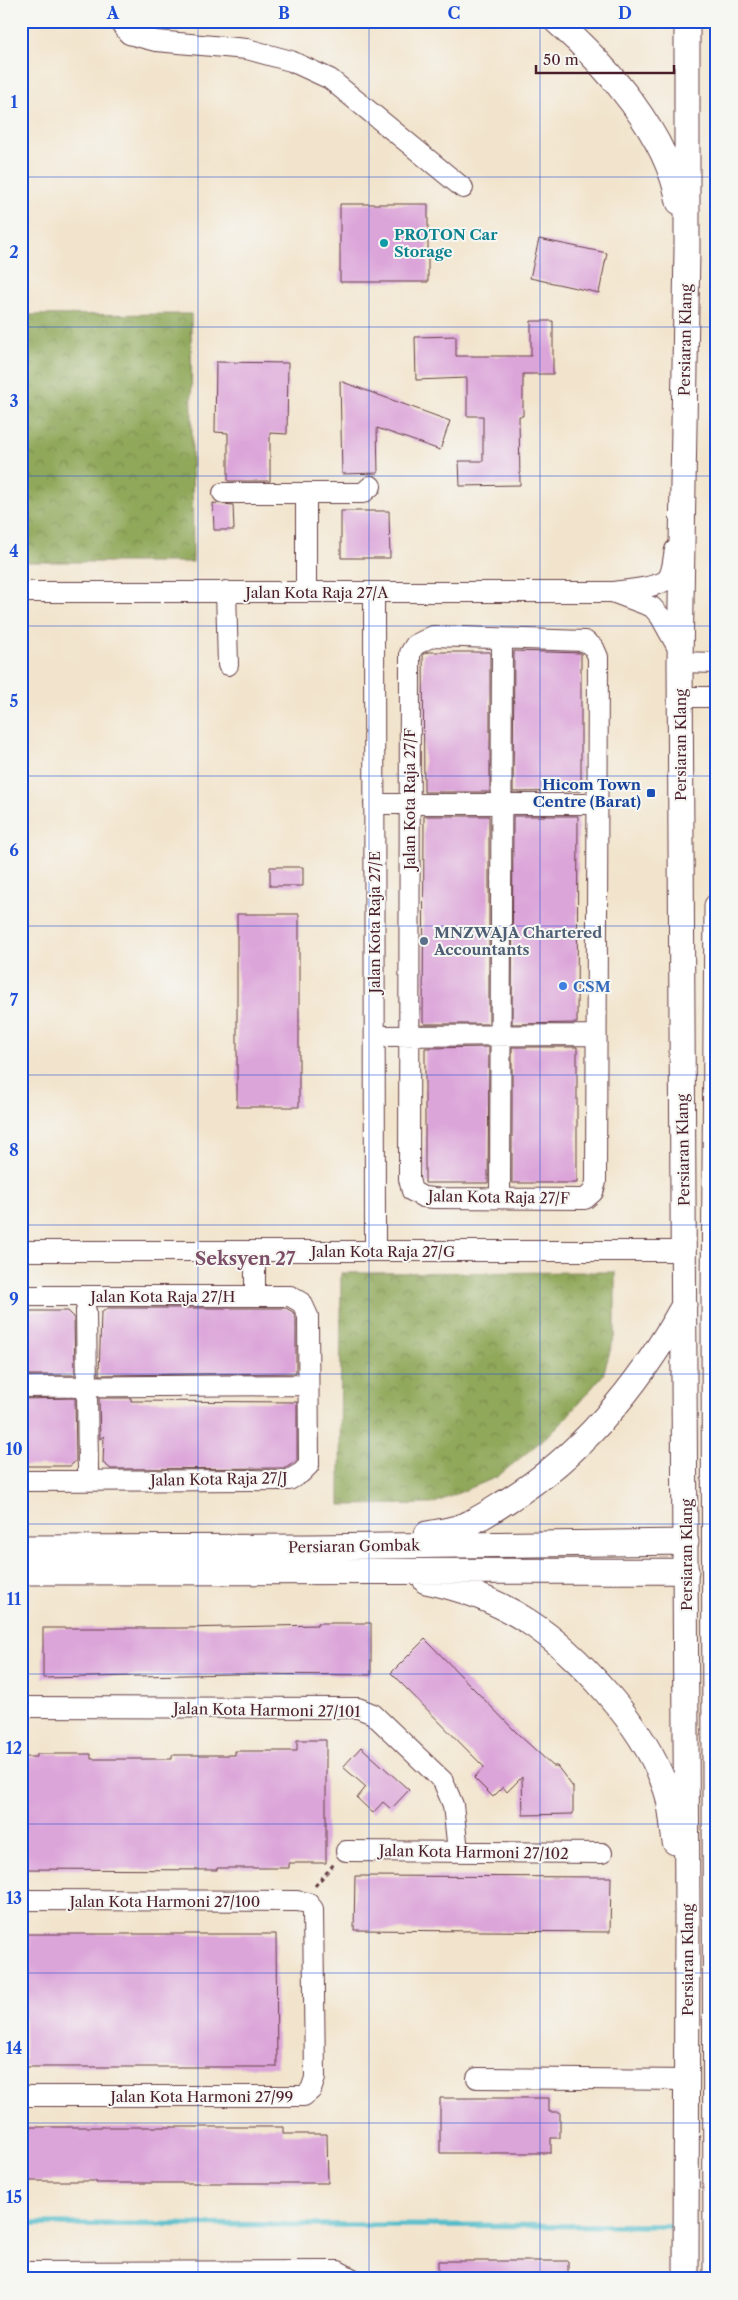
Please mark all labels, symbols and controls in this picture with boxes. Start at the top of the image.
text: A [106,3,120,23]
text: B [278,3,290,23]
text: C [448,3,460,23]
text: D [618,3,632,23]
scale bar [536,42,673,74]
text: 50 m [543,50,579,69]
text: 1 [10,92,18,112]
place label: PROTON Car Storage [394,225,498,261]
marker: PROTON Car Storage [378,237,390,249]
text: 2 [9,242,19,262]
street label: Persiaran Klang [675,284,695,396]
text: 3 [9,391,19,411]
text: 4 [9,541,19,561]
street label: Jalan Kota Raja 27/A [244,583,389,602]
street label: Persiaran Klang [671,689,690,801]
text: 5 [10,691,19,711]
street label: Jalan Kota Raja 27/F [400,728,419,872]
place label: Hicom Town Centre (Barat) [533,775,642,811]
marker: Hicom Town Centre (Barat) [645,787,657,799]
text: 6 [9,840,19,860]
street label: Jalan Kota Raja 27/E [365,851,384,995]
place label: MNZWAJA Chartered Accountants [433,923,602,959]
marker: MNZWAJA Chartered Accountants [418,935,430,947]
place label: CSM [573,977,611,996]
marker: CSM [557,980,569,992]
text: 7 [10,990,19,1010]
street label: Persiaran Klang [673,1094,693,1206]
text: 8 [9,1140,19,1160]
street label: Jalan Kota Raja 27/F [426,1186,570,1208]
street label: Jalan Kota Raja 27/G [309,1242,455,1261]
district label: Seksyen 27 [195,1248,296,1270]
street label: Jalan Kota Raja 27/H [89,1287,236,1306]
text: 9 [9,1289,19,1309]
text: 10 [5,1439,23,1459]
street label: Jalan Kota Raja 27/J [148,1468,288,1490]
street label: Persiaran Klang [677,1499,696,1611]
street label: Persiaran Gombak [288,1535,421,1557]
text: 11 [7,1589,22,1609]
street label: Jalan Kota Harmoni 27/101 [171,1699,361,1721]
text: 12 [6,1738,22,1758]
street label: Jalan Kota Harmoni 27/102 [377,1841,569,1863]
text: 13 [6,1888,22,1908]
street label: Jalan Kota Harmoni 27/100 [68,1892,260,1911]
street label: Persiaran Klang [678,1904,697,2016]
text: 14 [6,2038,22,2058]
street label: Jalan Kota Harmoni 27/99 [109,2087,293,2106]
text: 15 [6,2187,22,2207]

